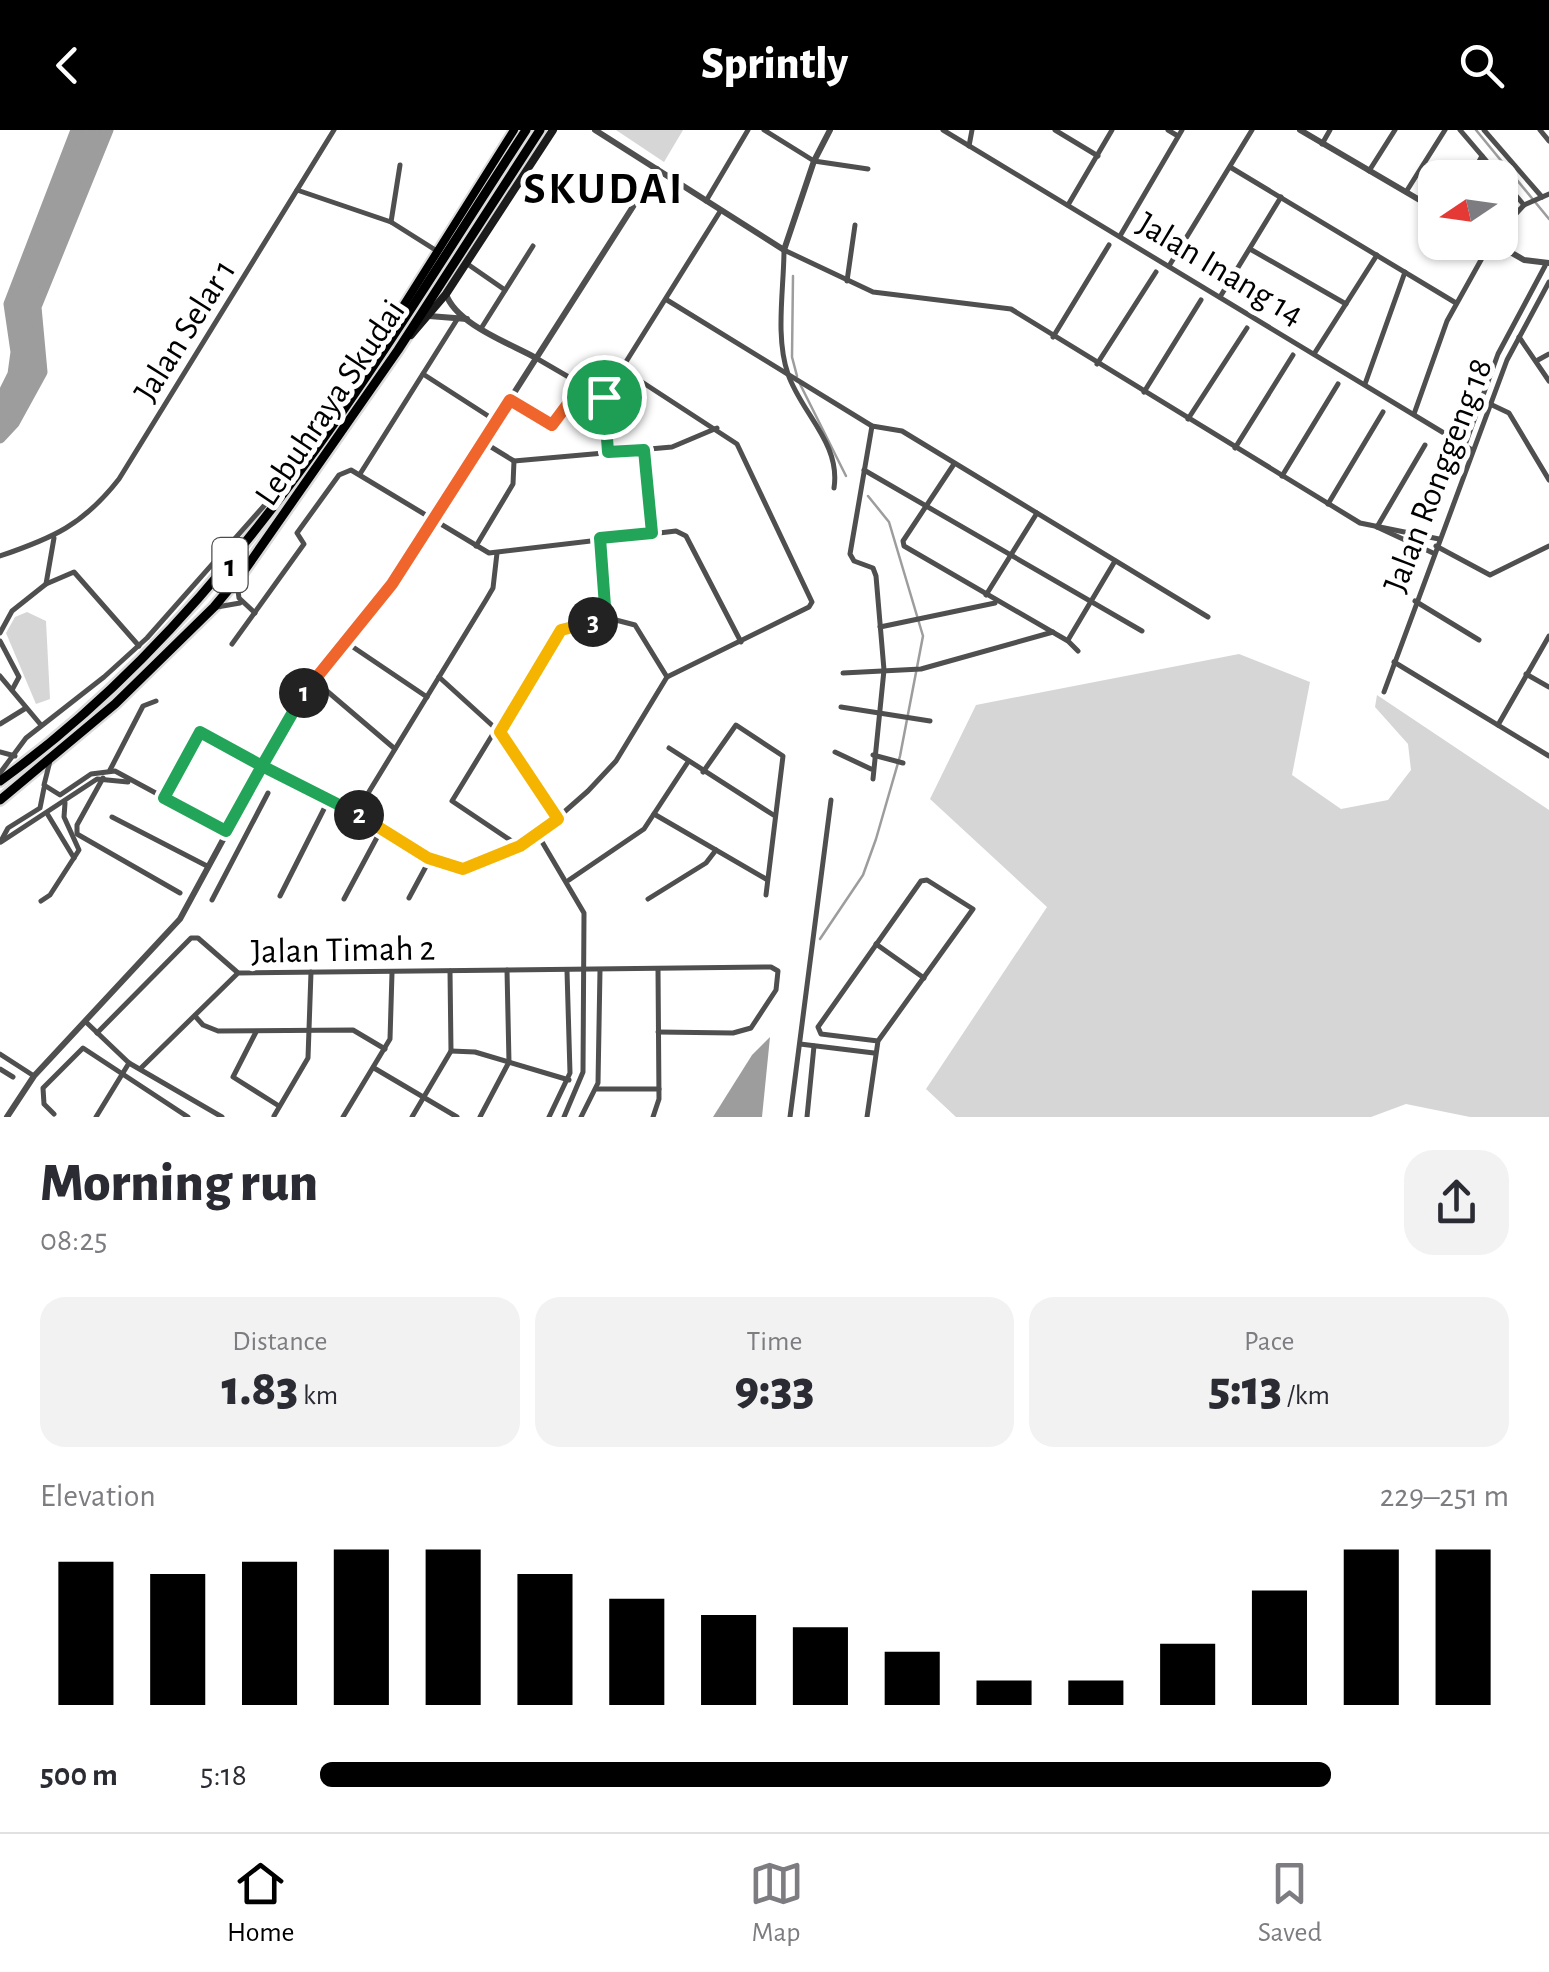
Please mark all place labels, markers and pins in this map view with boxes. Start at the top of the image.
pin [562,355,647,440]
pin: 3 [568,597,618,647]
pin: 1 [279,668,329,718]
pin: 2 [334,790,384,840]

